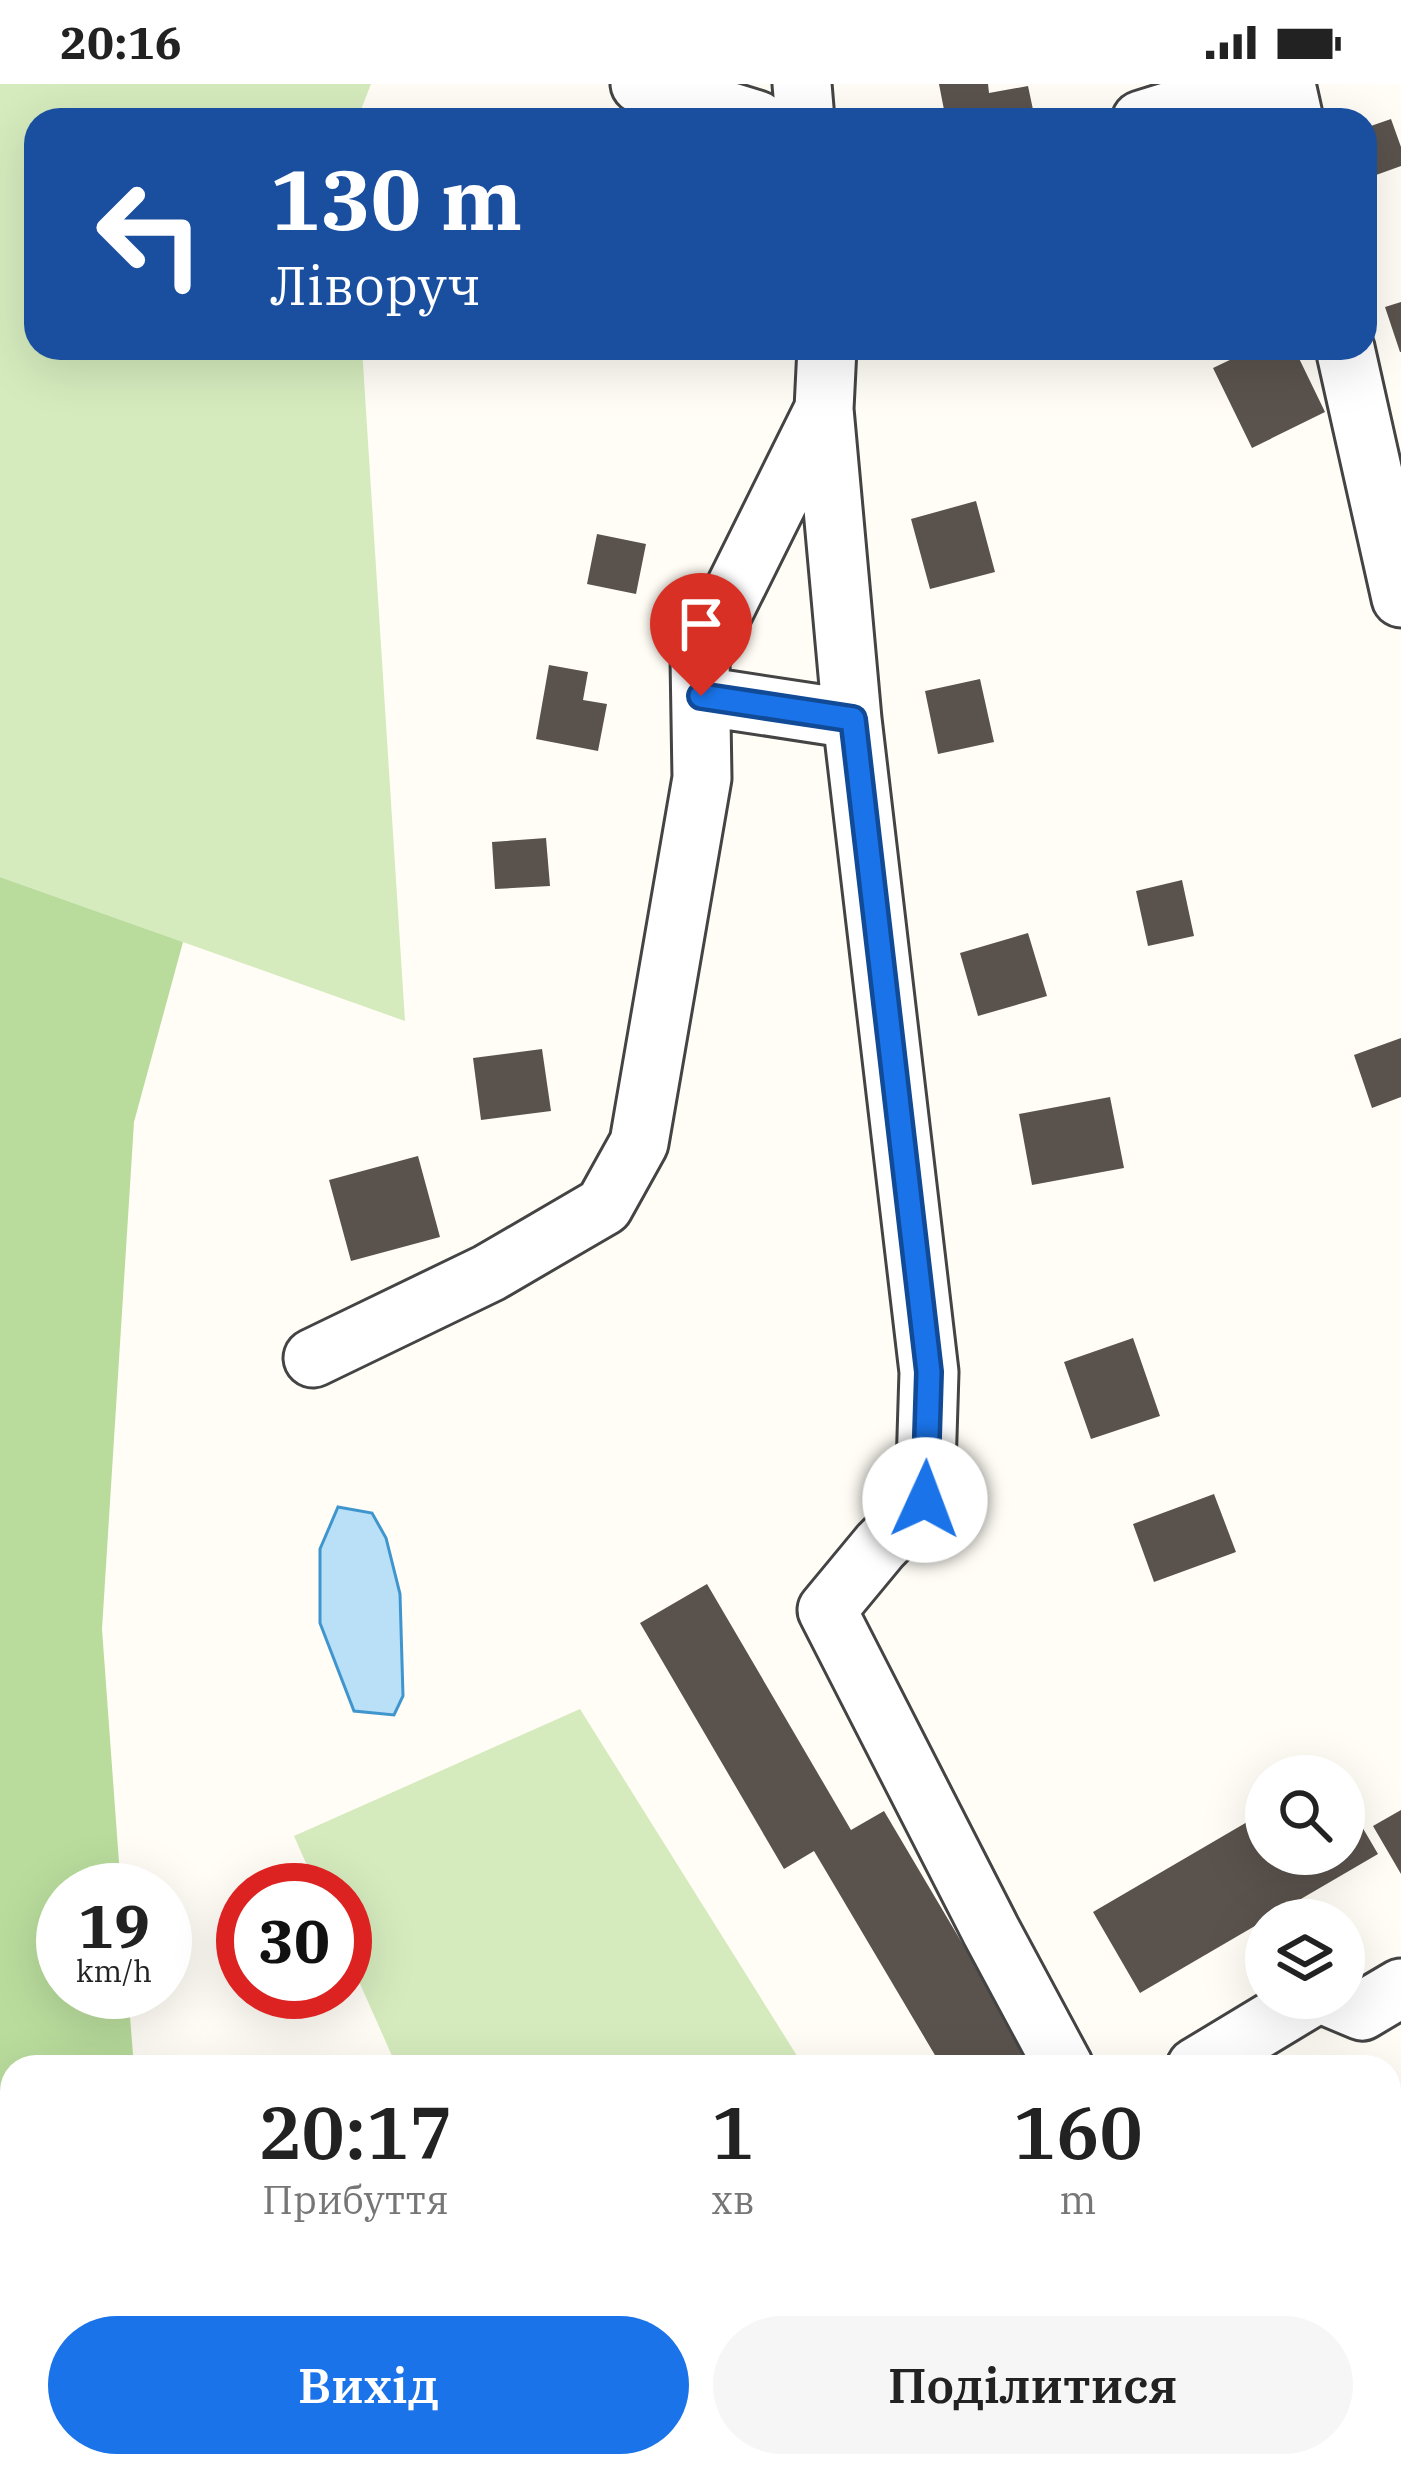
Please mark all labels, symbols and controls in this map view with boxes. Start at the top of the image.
text: 20:16 [60,13,182,71]
text: 130 m [270,144,522,253]
icon: left [72,156,228,312]
text: Ліворуч [270,250,481,320]
pin [650,573,752,696]
icon: arrive [668,591,734,657]
position arrow [862,1437,988,1563]
map controls [1245,1755,1365,2019]
button: search [1245,1755,1365,1875]
speed limit sign: 30 [216,1863,372,2019]
text: 19 [78,1886,150,1965]
button: layers [1245,1899,1365,2019]
text: km/h [76,1951,152,1990]
text: 20:17 [258,2085,453,2179]
text: 1 [711,2085,754,2179]
text: 160 [1013,2085,1143,2179]
text: Прибуття [262,2174,449,2225]
text: хв [711,2174,755,2225]
text: m [1059,2174,1096,2225]
button: Вихід [48,2316,689,2454]
button: Поділитися [713,2316,1353,2454]

